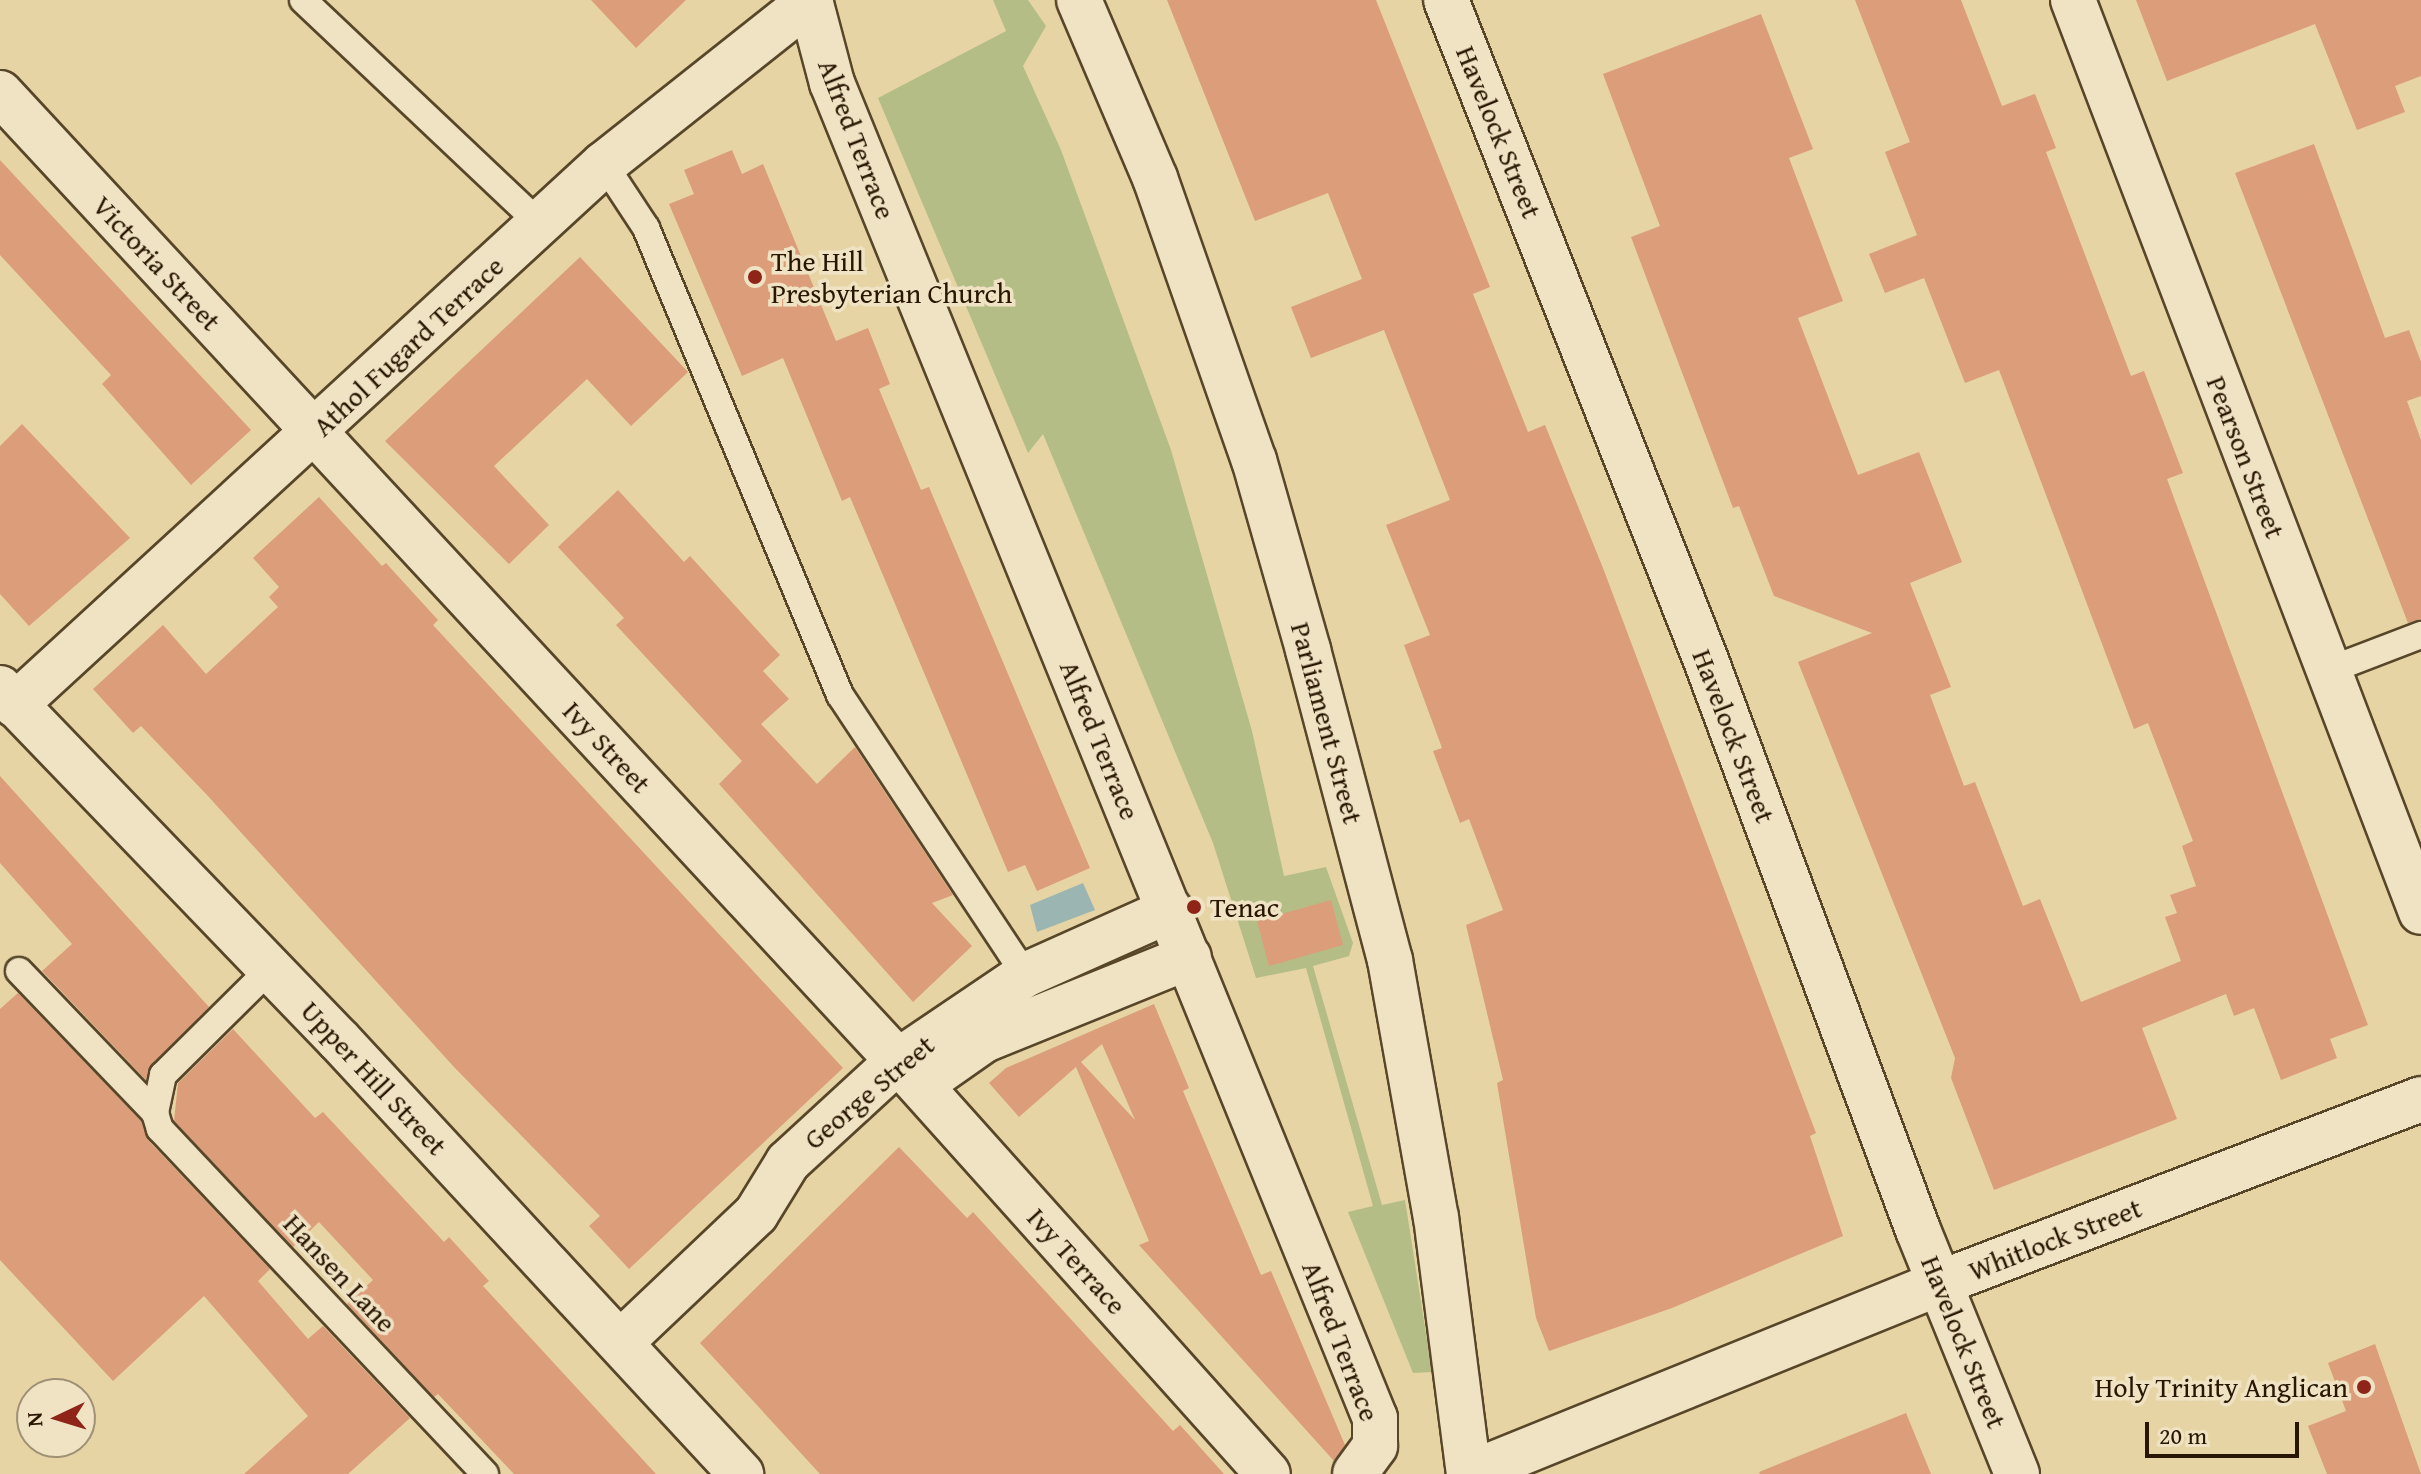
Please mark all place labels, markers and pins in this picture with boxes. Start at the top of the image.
place label: The Hill Presbyterian Church [771,244,1012,310]
marker: The Hill Presbyterian Church [746,268,764,286]
place label: Tenac [1210,890,1279,924]
marker: Tenac [1185,898,1203,916]
place label: Holy Trinity Anglican [2095,1370,2348,1404]
marker: Holy Trinity Anglican [2355,1378,2373,1396]

